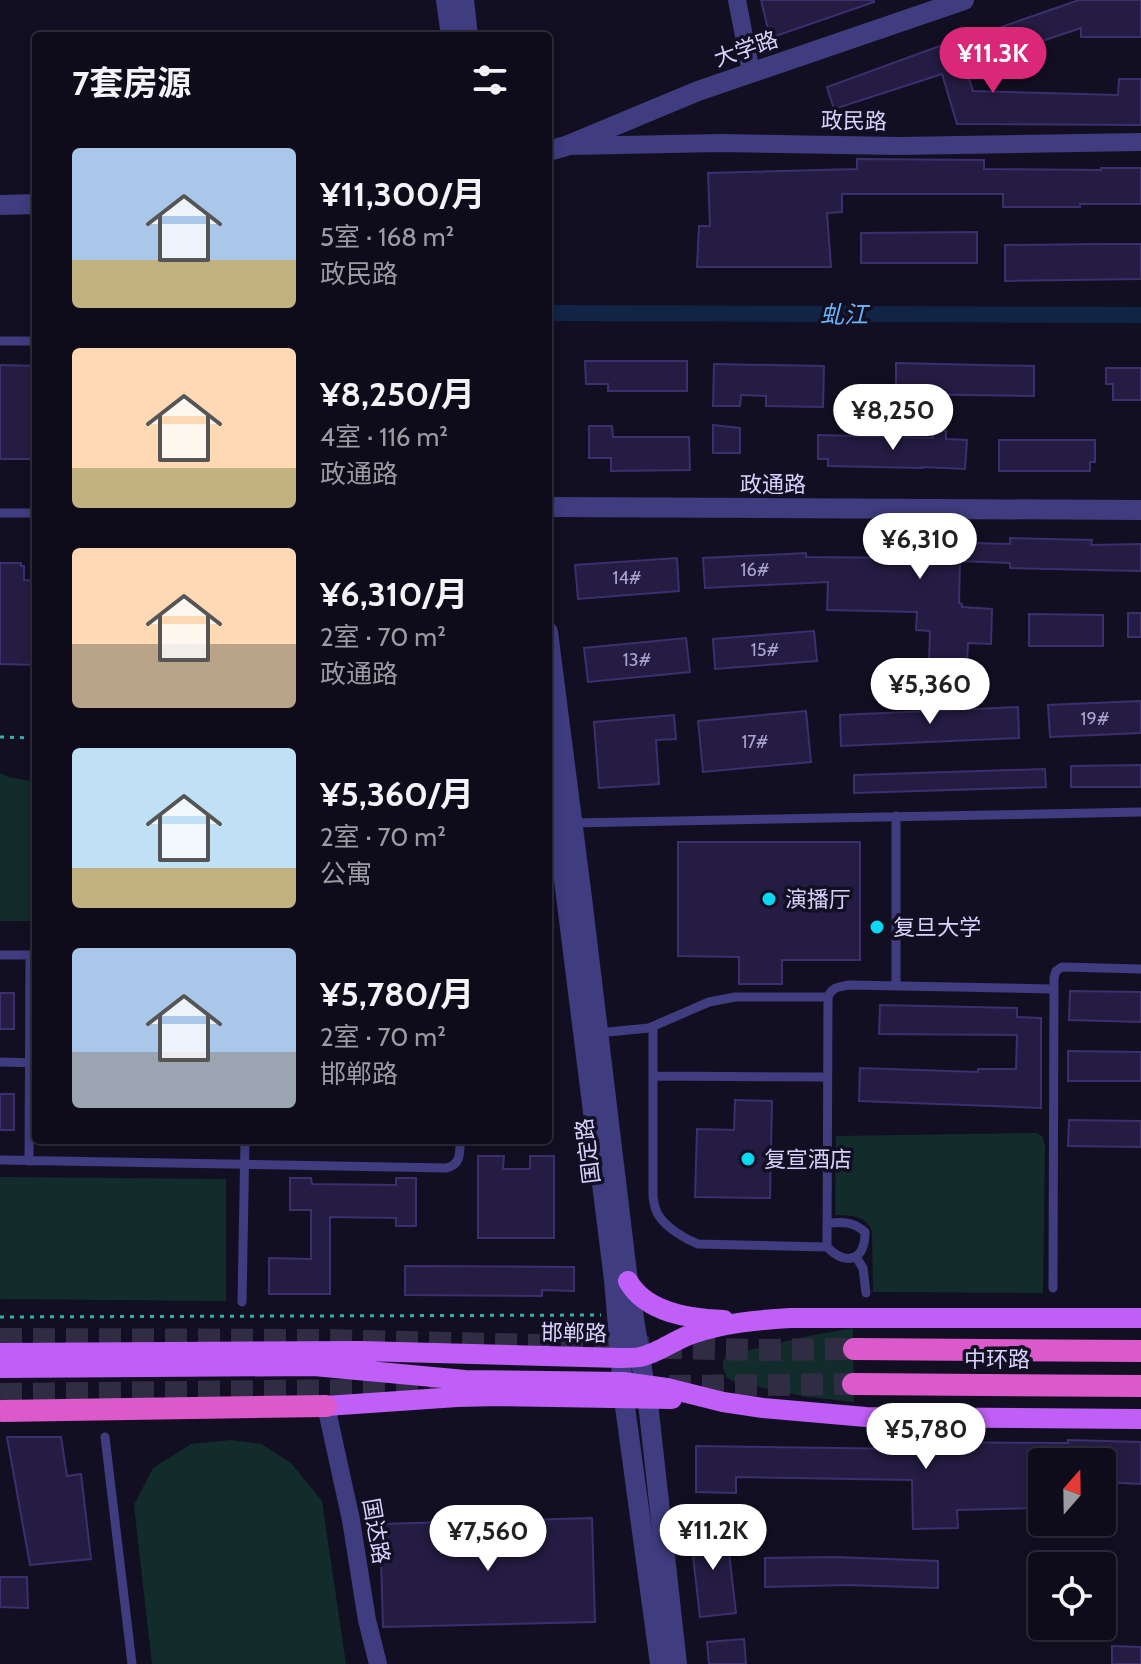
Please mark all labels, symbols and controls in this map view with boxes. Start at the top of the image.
street label: 大学路 [710,25,782,73]
pin: ¥11.3K [928,27,1058,95]
text: ¥11.3K [958,37,1028,69]
icon: filters [468,58,512,102]
text: 7套房源 [72,62,191,104]
street label: 政民路 [821,107,887,135]
text: ¥11,300/月 [320,173,486,215]
icon: home [136,180,232,276]
text: 5室 · 168 m² [320,221,454,253]
text: 政民路 [320,258,398,290]
water label: 虬江 [820,300,871,329]
text: ¥8,250/月 [320,373,475,415]
icon: home [136,380,232,476]
pin: ¥8,250 [828,384,958,452]
text: ¥8,250 [851,394,935,426]
text: 4室 · 116 m² [320,421,448,453]
text: 政通路 [320,458,398,490]
street label: 政通路 [740,471,806,498]
pin: ¥6,310 [855,513,985,581]
text: ¥6,310 [881,523,959,555]
house number: 16# [741,559,770,581]
house number: 14# [613,567,642,589]
text: ¥6,310/月 [320,573,468,615]
icon: home [136,580,232,676]
text: 2室 · 70 m² [320,621,446,653]
house number: 15# [751,639,779,661]
house number: 13# [623,649,651,671]
text: 政通路 [320,658,398,690]
pin: ¥5,360 [865,658,995,726]
text: ¥5,360 [889,668,971,700]
house number: 19# [1081,708,1110,730]
house number: 17# [741,731,769,753]
text: ¥5,360/月 [320,773,474,815]
icon: home [136,780,232,876]
text: 2室 · 70 m² [320,821,446,853]
text: 公寓 [320,858,372,890]
place label: 演播厅 [785,886,851,913]
marker: 演播厅 [760,890,778,908]
place label: 复旦大学 [893,914,981,941]
marker: 复旦大学 [868,918,886,936]
text: ¥5,780/月 [320,973,474,1015]
icon: home [136,980,232,1076]
text: 2室 · 70 m² [320,1021,446,1053]
text: 邯郸路 [320,1058,398,1090]
street label: 国定路 [571,1117,605,1185]
place label: 复宣酒店 [764,1146,852,1173]
marker: 复宣酒店 [739,1150,757,1168]
street label: 邯郸路 [541,1319,607,1347]
street label: 中环路 [964,1346,1030,1373]
pin: ¥5,780 [861,1403,991,1471]
text: ¥5,780 [884,1413,968,1445]
north arrow [1028,1448,1116,1536]
map controls [1028,1448,1116,1640]
street label: 国达路 [357,1496,395,1566]
pin: ¥11.2K [648,1504,778,1572]
pin: ¥7,560 [423,1505,553,1573]
text: ¥11.2K [678,1514,748,1546]
text: ¥7,560 [447,1515,529,1547]
button: locate [1028,1552,1116,1640]

